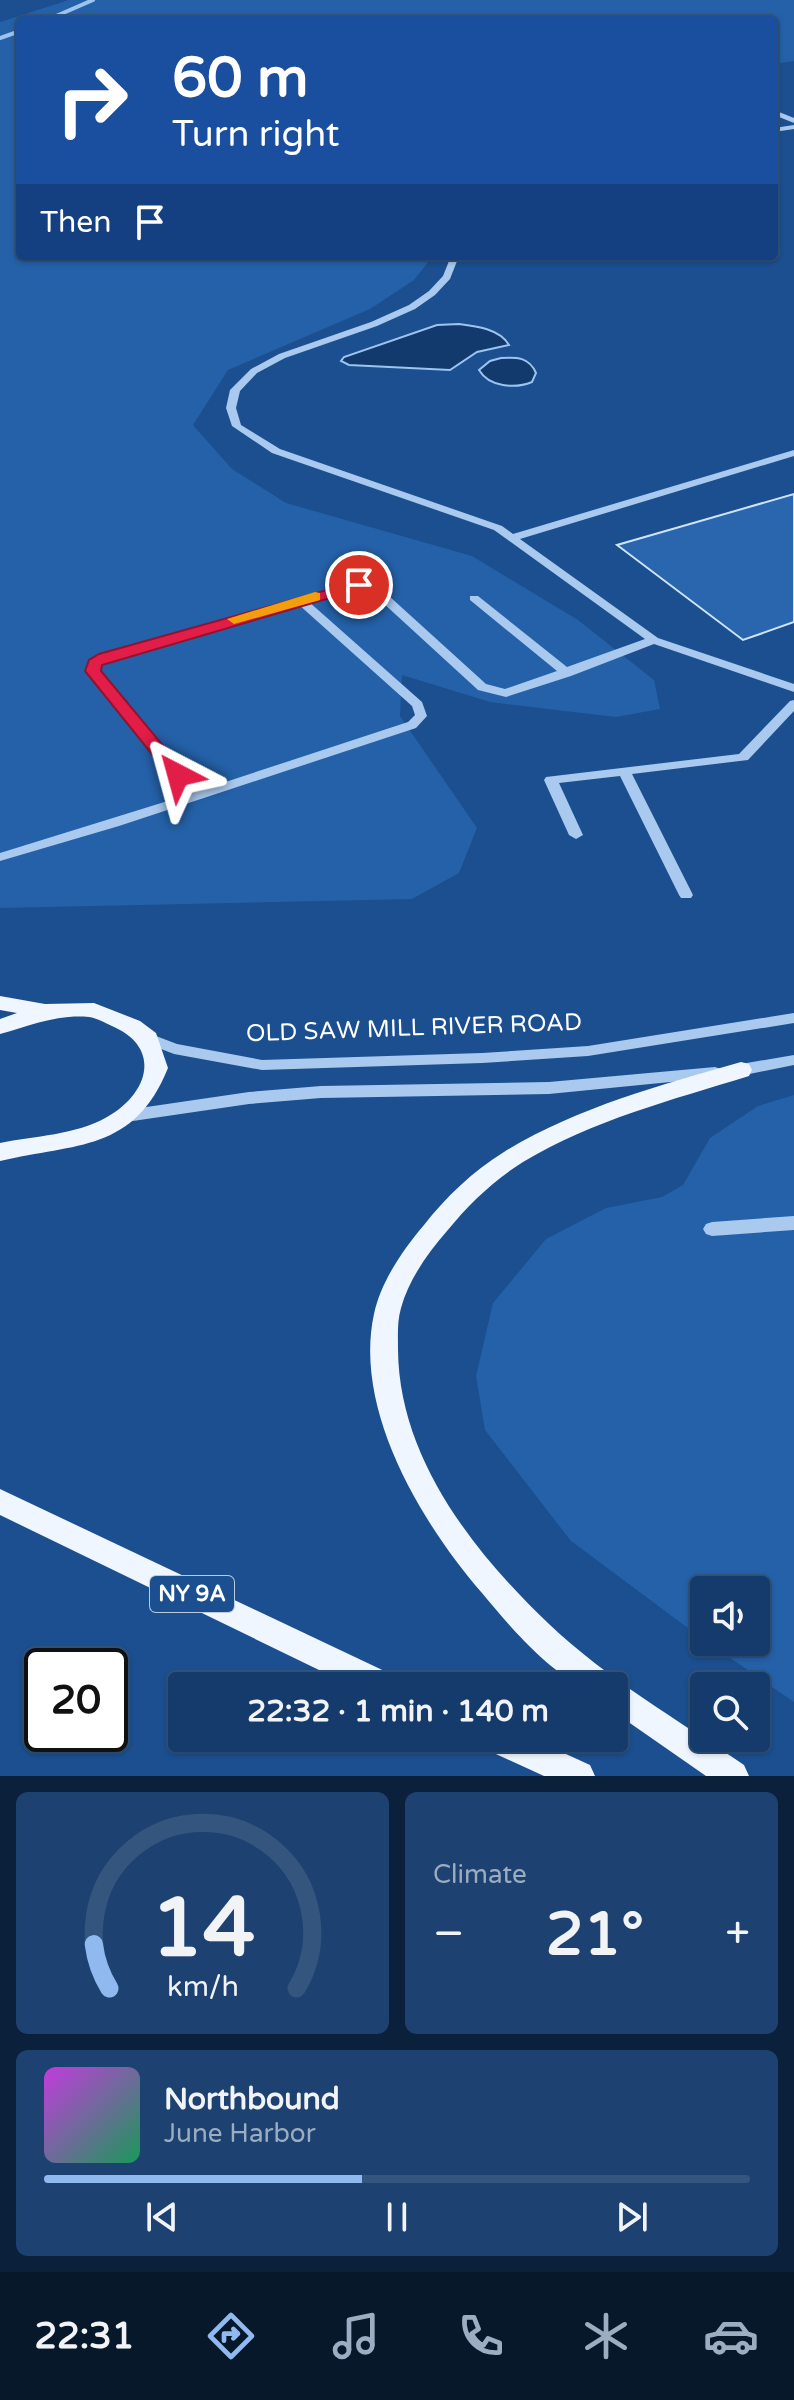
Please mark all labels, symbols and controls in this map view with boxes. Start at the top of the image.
text: 60 m [172,45,308,112]
icon: right [40,48,144,152]
text: Turn right [172,113,339,156]
icon: arrive [128,200,172,244]
text: Then [40,204,112,241]
pin [325,551,393,619]
icon: arrive [337,563,381,607]
position arrow [136,733,220,817]
street label: OLD SAW MILL RIVER ROAD [246,1008,582,1048]
road number: NY 9A [150,1576,234,1612]
map controls [690,1576,770,1752]
button: sound [690,1576,770,1656]
speed limit sign: 20 [24,1648,128,1752]
button: search [690,1672,770,1752]
text: 22:32 · 1 min · 140 m [247,1693,549,1730]
text: Climate [433,1859,527,1890]
text: 14 [150,1879,255,1979]
text: 21° [546,1899,644,1971]
text: − [433,1908,464,1961]
text: + [725,1908,750,1961]
text: km/h [167,1970,238,2004]
text: Northbound [164,2081,340,2118]
text: June Harbor [164,2118,316,2149]
icon: previous [140,2195,184,2239]
icon: pause [375,2195,419,2239]
icon: next [610,2195,654,2239]
icon: directions [203,2308,259,2364]
icon: music [328,2308,384,2364]
icon: phone [453,2308,509,2364]
icon: climate [578,2308,634,2364]
icon: car [703,2308,759,2364]
text: 22:31 [35,2315,134,2358]

